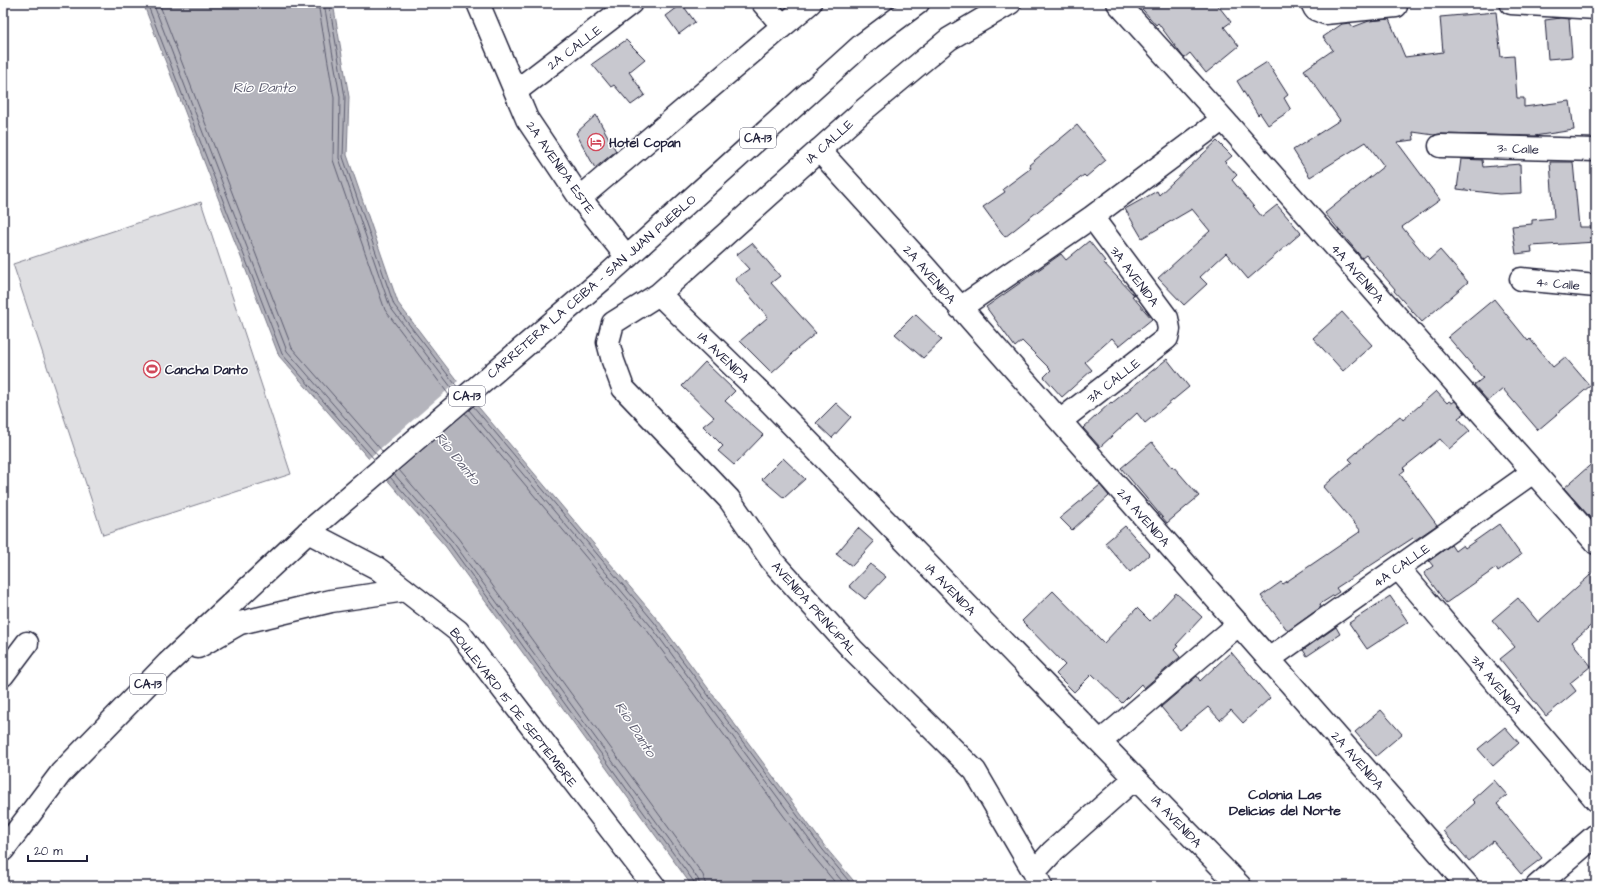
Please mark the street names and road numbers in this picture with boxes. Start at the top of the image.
street label: 2A CALLE [544,21,606,74]
street label: 1A CALLE [802,115,858,168]
street label: 2A AVENIDA ESTE [522,118,599,218]
road number: CA-13 [740,128,776,148]
street label: 3ª Calle [1497,139,1539,159]
street label: CARRETERA LA CEIBA - SAN JUAN PUEBLO [483,191,700,383]
street label: 4A AVENIDA [1326,240,1389,308]
street label: 2A AVENIDA [899,242,960,308]
street label: 3A AVENIDA [1106,243,1163,311]
street label: 4ª Calle [1535,273,1581,295]
street label: 1A AVENIDA [693,328,754,388]
street label: 3A CALLE [1083,354,1144,407]
road number: CA-13 [449,386,485,406]
street label: 2A AVENIDA [1113,485,1174,551]
street label: 4A CALLE [1370,539,1434,592]
street label: AVENIDA PRINCIPAL [767,558,861,660]
street label: 1A AVENIDA [921,560,980,620]
street label: BOULEVARD 15 DE SEPTIEMBRE [445,624,581,791]
street label: 3A AVENIDA [1466,652,1526,718]
road number: CA-13 [130,674,166,694]
street label: 2A AVENIDA [1327,728,1388,794]
street label: 1A AVENIDA [1147,792,1206,852]

